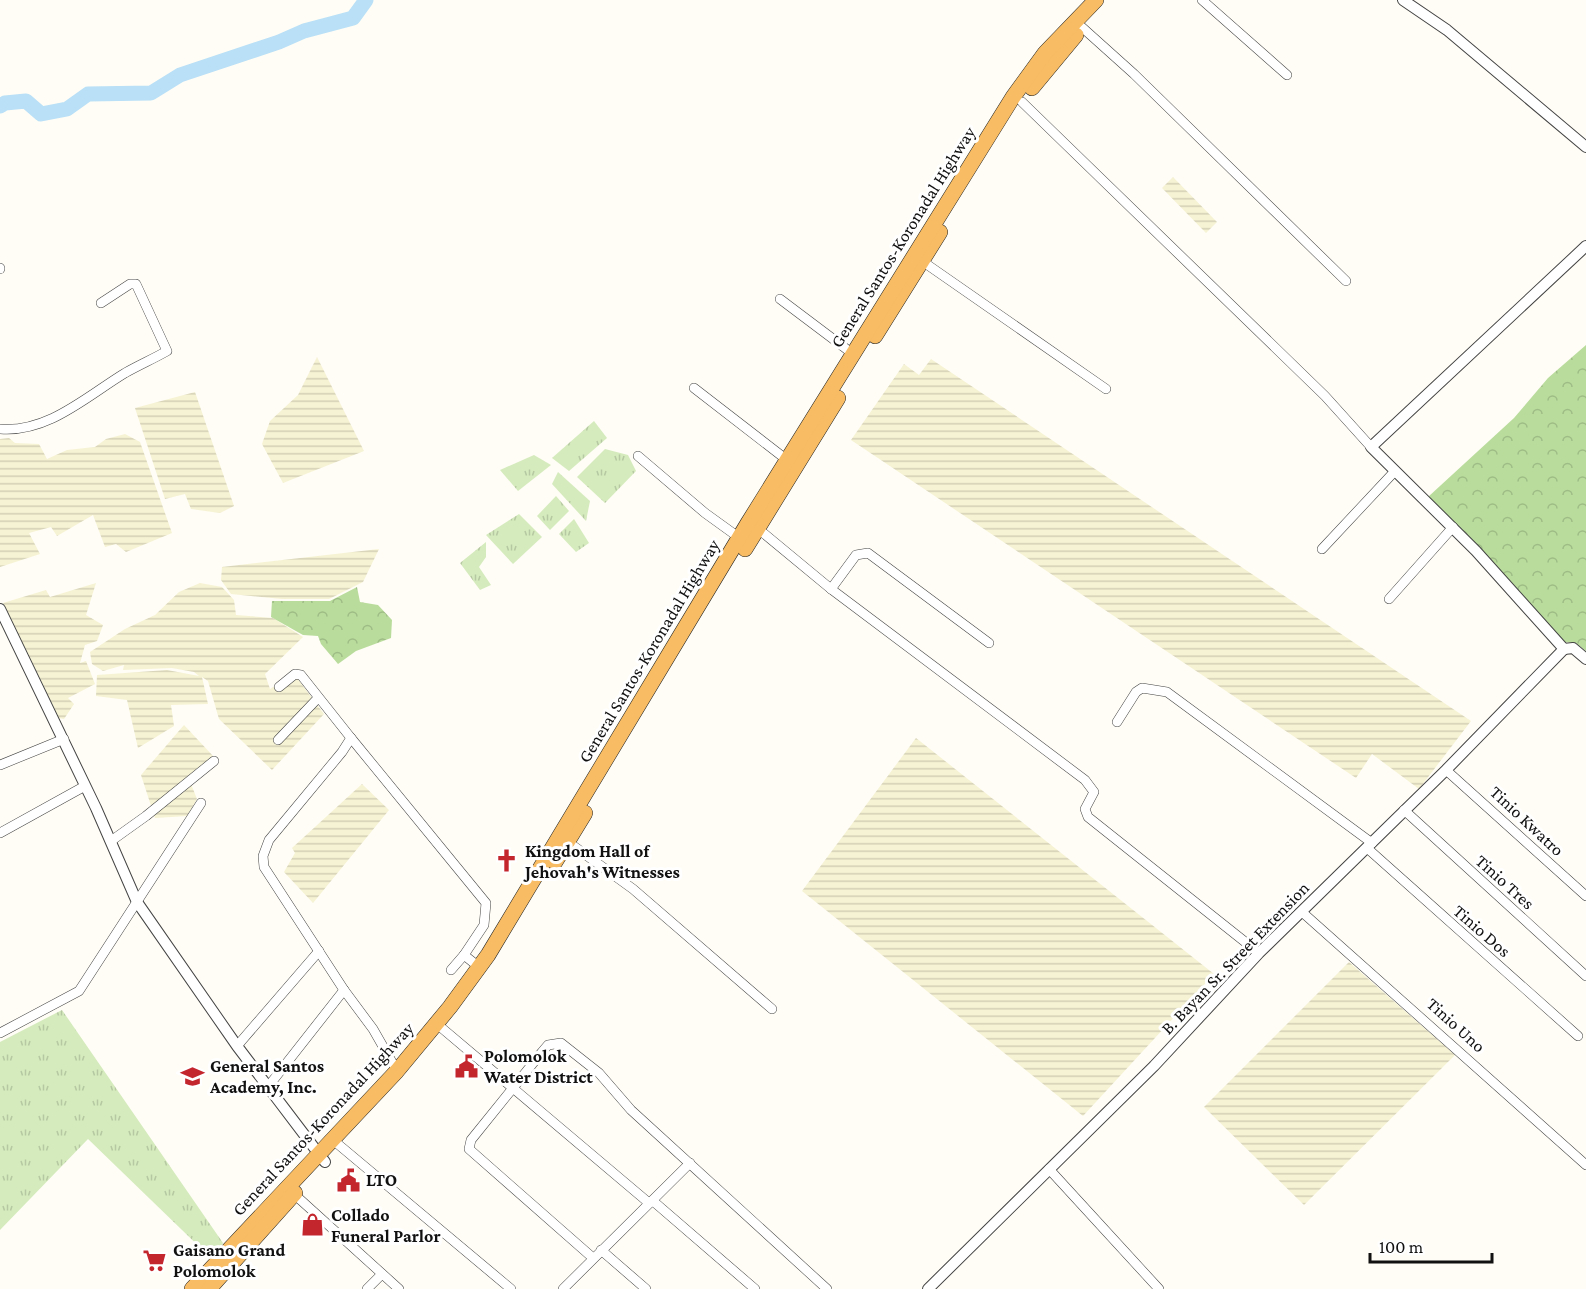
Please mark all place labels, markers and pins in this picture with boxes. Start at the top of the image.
place label: Kingdom Hall of Jehovah's Witnesses [523,841,680,882]
church icon: Kingdom Hall of Jehovah's Witnesses [494,848,520,874]
place label: Polomolok Water District [483,1046,593,1087]
public building icon: Polomolok Water District [453,1053,479,1079]
place label: General Santos Academy, Inc. [209,1056,324,1097]
school or university icon: General Santos Academy, Inc. [179,1063,205,1089]
public building icon: LTO [335,1167,361,1193]
place label: LTO [366,1170,397,1190]
place label: Collado Funeral Parlor [331,1205,441,1246]
shop icon: Collado Funeral Parlor [300,1212,326,1238]
place label: Gaisano Grand Polomolok [173,1240,285,1281]
supermarket icon: Gaisano Grand Polomolok [142,1247,168,1273]

